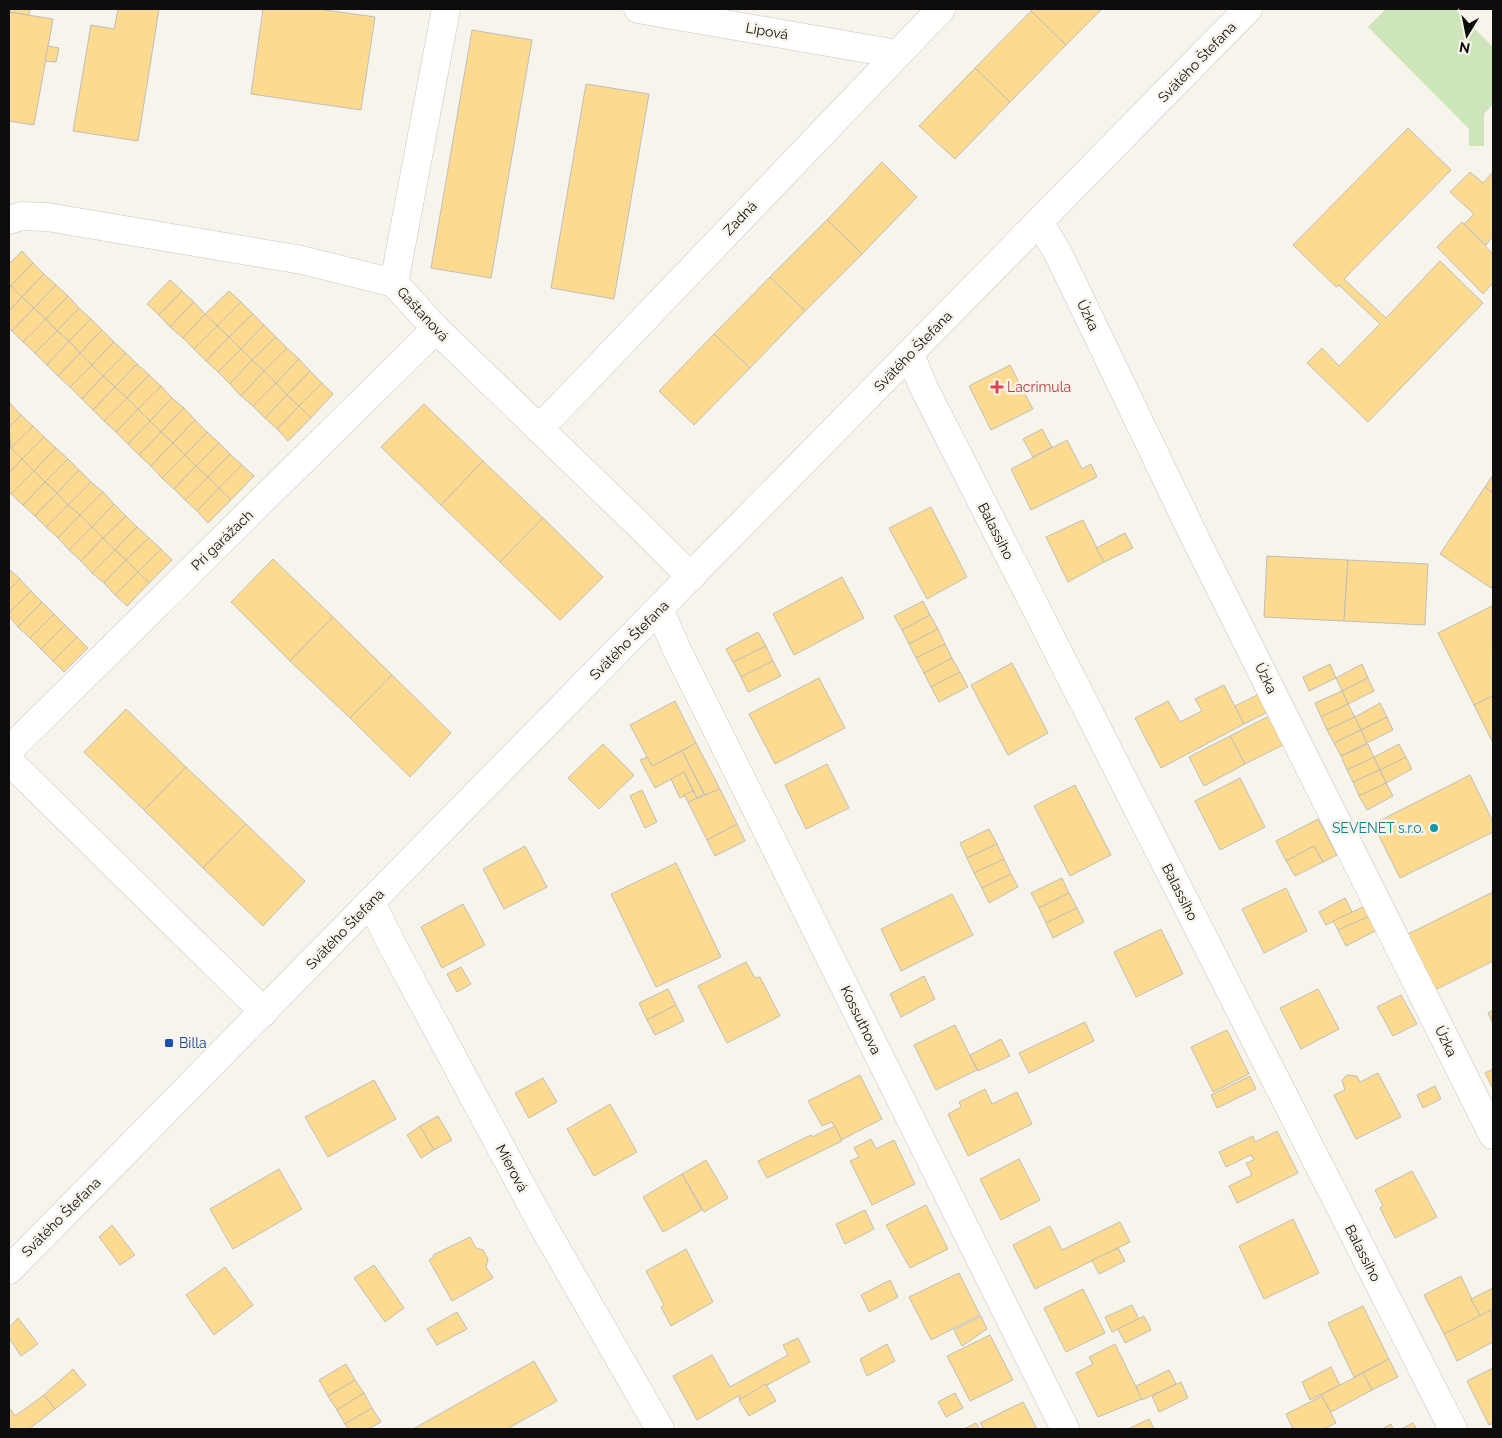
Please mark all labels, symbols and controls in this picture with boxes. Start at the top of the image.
north arrow [1442,10,1492,60]
street label: Svätého Štefana [1153,17,1239,105]
street label: Lipová [745,19,789,43]
text: N [1458,39,1471,57]
street label: Zadná [720,198,760,238]
street label: Gaštanová [394,284,452,344]
street label: Úzka [1074,296,1103,333]
street label: Svätého Štefana [869,306,955,394]
place label: Lacrimula [1007,379,1071,395]
marker: Lacrimula [991,381,1003,393]
street label: Balassiho [975,500,1017,562]
street label: Pri garážach [188,507,256,573]
street label: Svätého Štefana [585,596,672,683]
street label: Úzka [1252,659,1281,696]
place label: SEVENET s.r.o. [1332,820,1424,836]
marker: SEVENET s.r.o. [1428,822,1440,834]
street label: Balassiho [1159,861,1201,923]
street label: Svätého Štefana [301,884,387,972]
street label: Kossuthova [837,983,885,1057]
street label: Úzka [1432,1022,1461,1059]
place label: Billa [179,1035,207,1051]
marker: Billa [163,1037,175,1049]
street label: Mierová [493,1142,531,1194]
street label: Svätého Štefana [17,1173,104,1260]
street label: Balassiho [1342,1222,1384,1284]

